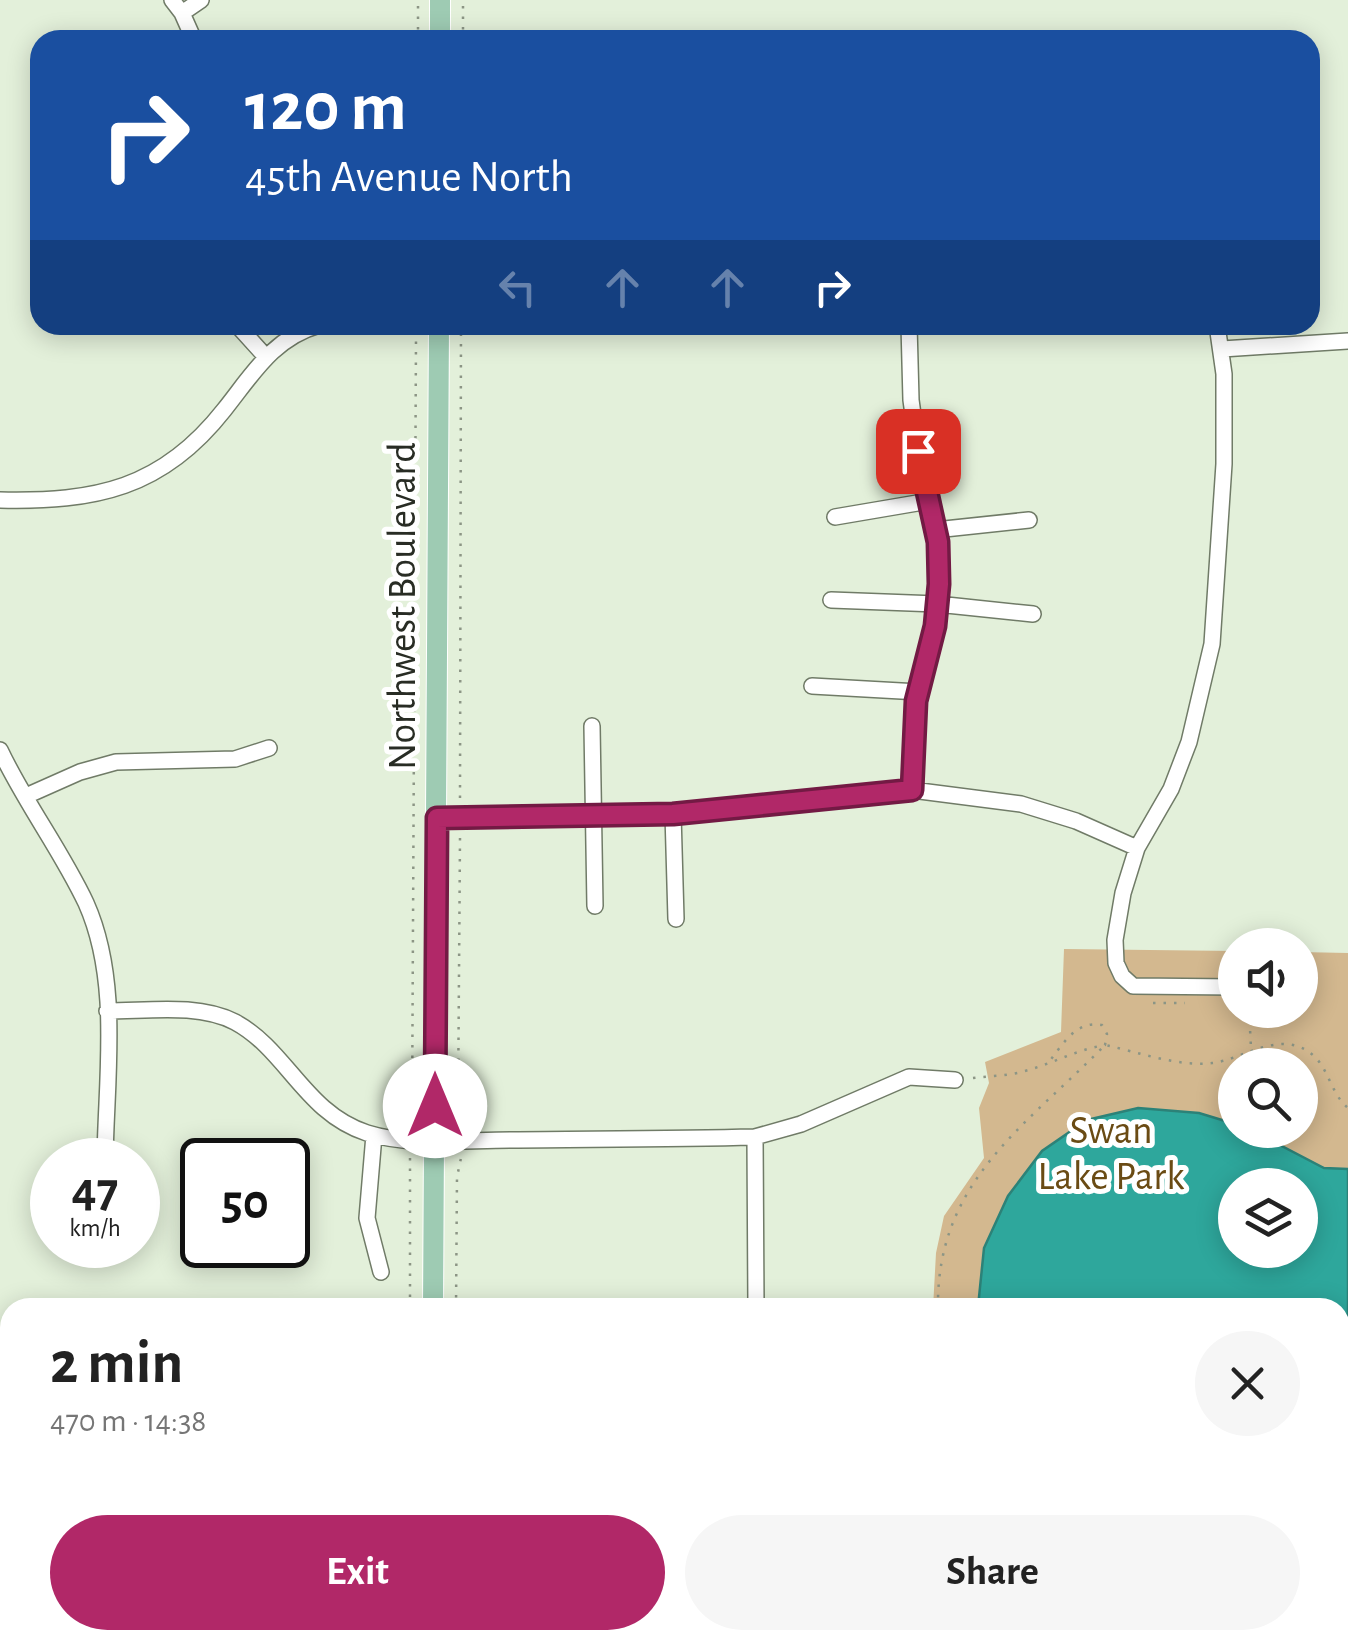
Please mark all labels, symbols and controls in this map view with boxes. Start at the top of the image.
icon: right [80,70,210,200]
text: 120 m [245,73,407,143]
text: 45th Avenue North [245,155,573,200]
icon: left [490,260,545,315]
icon: ahead [595,260,650,315]
icon: ahead [700,260,755,315]
icon: right [805,260,860,315]
pin [876,409,961,494]
icon: arrive [891,424,946,479]
street label: Northwest Boulevard [383,442,423,770]
map controls [1218,928,1318,1268]
button: sound [1218,928,1318,1028]
button: search [1218,1048,1318,1148]
position arrow [383,1054,487,1158]
park label: Swan Lake Park [1038,1111,1184,1197]
speed limit sign: 50 [180,1138,310,1268]
text: 47 [72,1166,118,1216]
button: layers [1218,1168,1318,1268]
text: km/h [69,1216,121,1241]
button: close [1195,1331,1300,1436]
text: 2 min [50,1334,183,1394]
text: 470 m · 14:38 [50,1405,206,1437]
button: Exit [50,1515,665,1630]
button: Share [685,1515,1300,1630]

